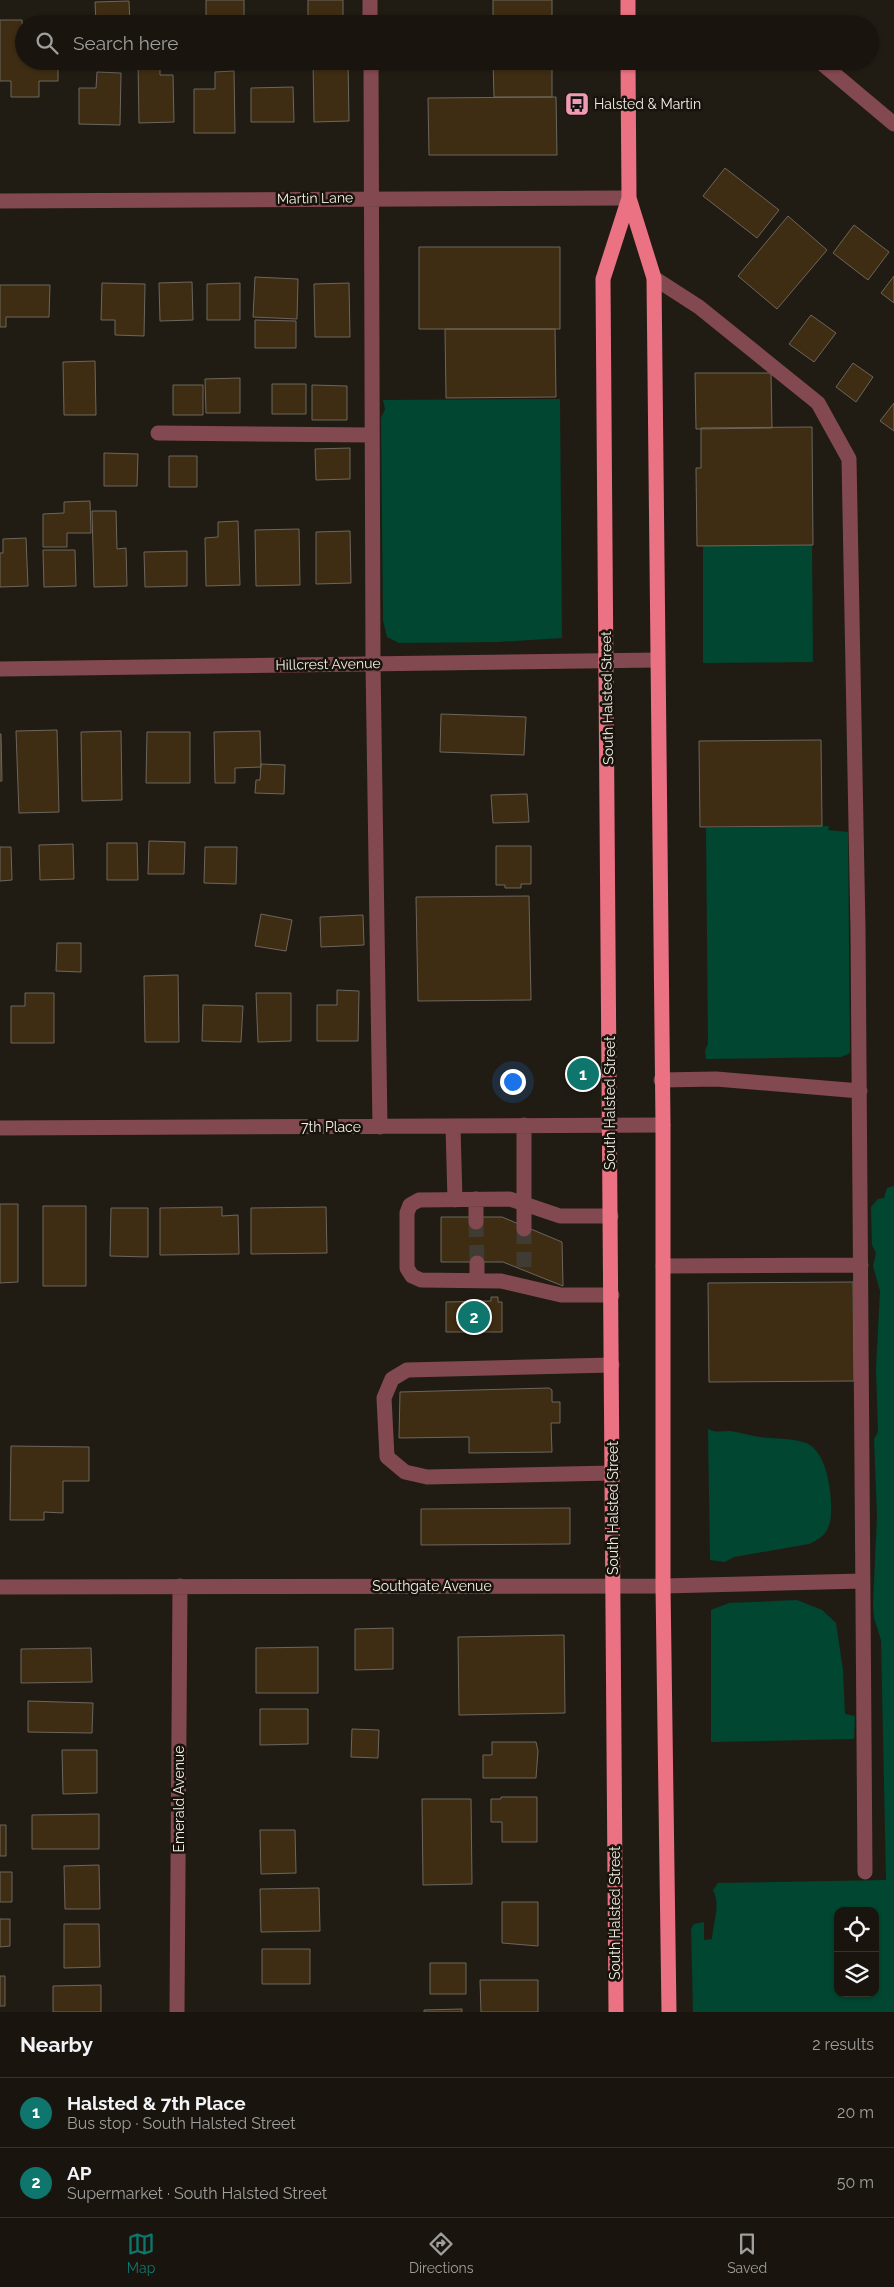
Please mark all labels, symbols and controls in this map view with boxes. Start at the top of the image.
search box [15,15,879,70]
icon: search [33,29,61,57]
text: Search here [73,32,179,54]
bus stop icon: Halsted & Martin [564,91,590,117]
place label: Halsted & Martin [594,96,701,112]
street label: Martin Lane [277,189,353,207]
street label: South Halsted Street [598,631,616,765]
street label: Hillcrest Avenue [275,655,381,673]
street label: South Halsted Street [602,1036,618,1170]
pin: 1 [567,1055,599,1093]
your location [500,1069,526,1095]
street label: 7th Place [301,1119,361,1135]
pin: 2 [458,1298,490,1336]
street label: South Halsted Street [605,1441,621,1575]
street label: Southgate Avenue [372,1578,492,1594]
street label: Emerald Avenue [171,1746,187,1852]
street label: South Halsted Street [607,1846,623,1980]
map controls [834,1907,879,1997]
button: locate [834,1907,879,1952]
button: layers [834,1952,879,1997]
text: Nearby [20,2032,93,2057]
text: 2 results [812,2035,874,2054]
text: Halsted & 7th Place [67,2092,246,2114]
text: 1 [32,2103,40,2122]
text: 20 m [837,2103,874,2122]
text: Bus stop · South Halsted Street [67,2114,296,2133]
text: AP [67,2162,92,2184]
text: 2 [31,2173,41,2192]
text: 50 m [837,2173,874,2192]
text: Supermarket · South Halsted Street [67,2184,327,2203]
tab: Map [127,2230,155,2276]
tab: Directions [409,2230,474,2276]
tab: Saved [727,2230,767,2276]

